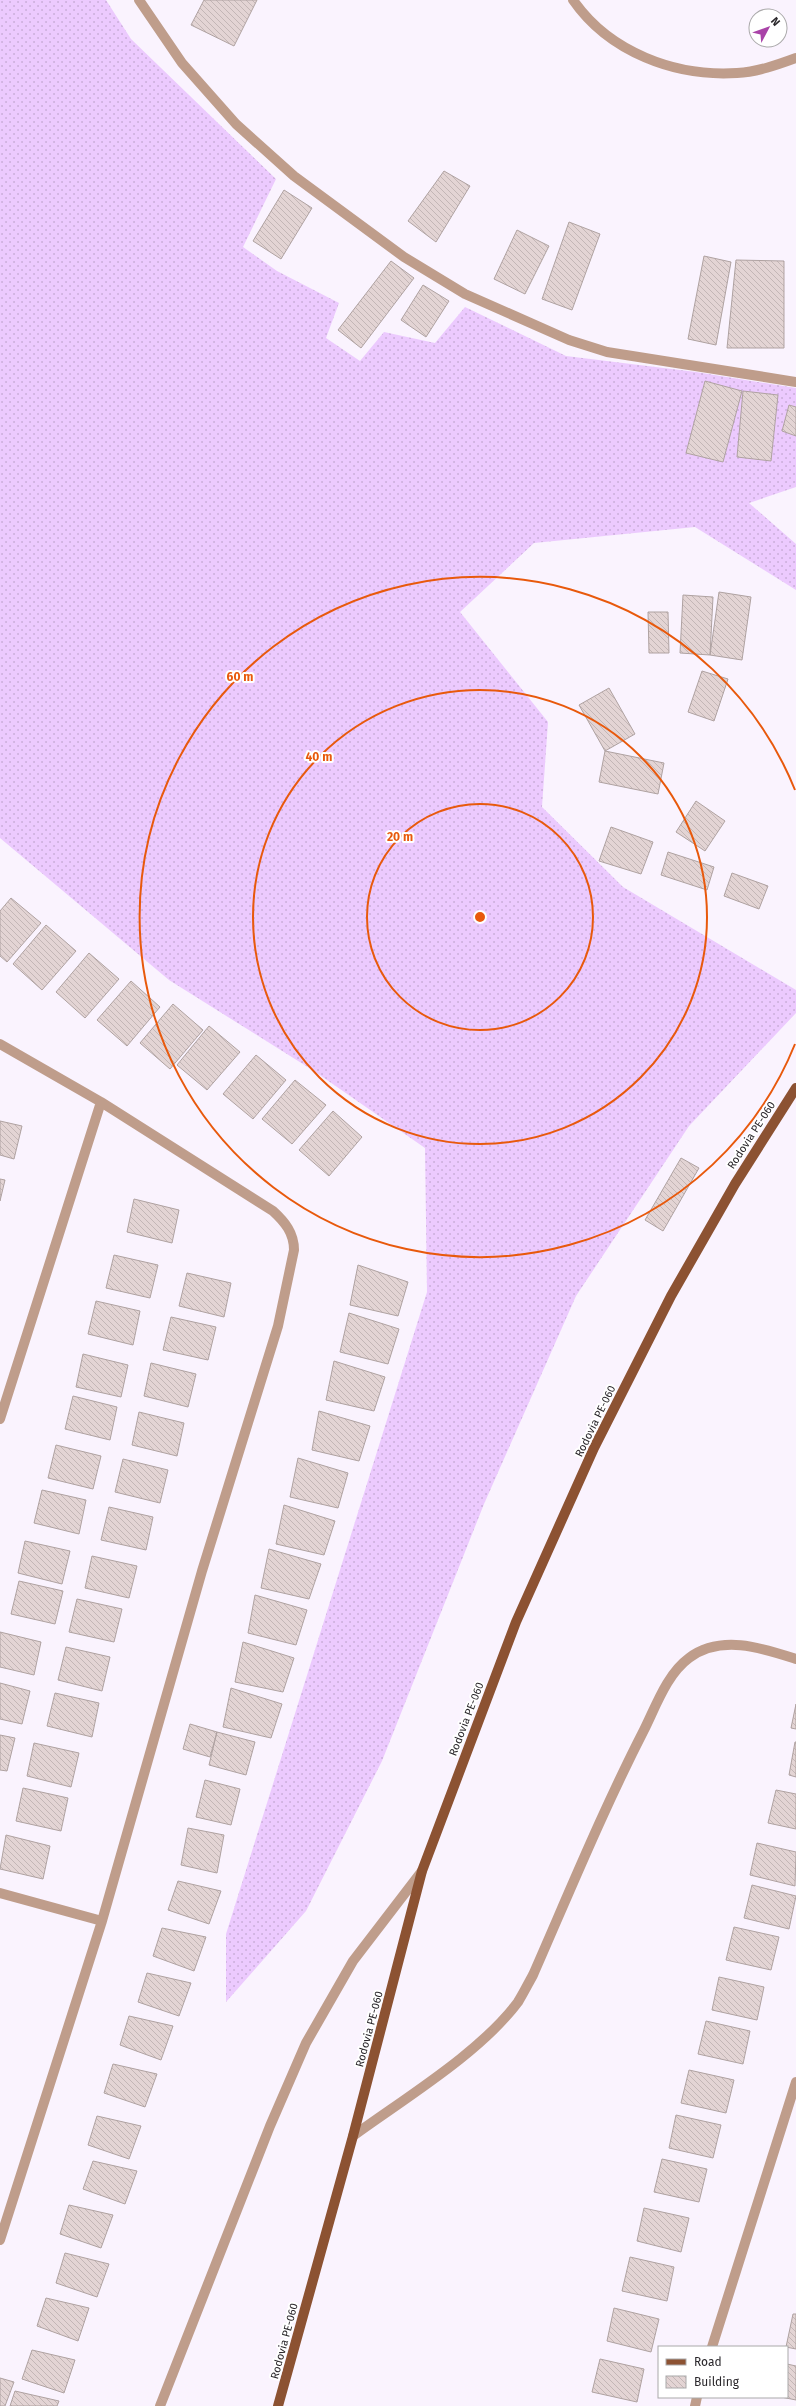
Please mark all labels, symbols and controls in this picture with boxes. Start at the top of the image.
north arrow [748,8,788,48]
text: N [768,15,782,29]
text: 60 m [227,670,253,684]
text: 40 m [306,750,332,764]
text: 20 m [387,830,413,844]
centre of rings [473,910,487,924]
street label: Rodovia PE-060 [725,1099,778,1171]
street label: Rodovia PE-060 [573,1383,618,1459]
street label: Rodovia PE-060 [446,1680,486,1758]
street label: Rodovia PE-060 [353,1990,386,2068]
street label: Rodovia PE-060 [268,2302,301,2380]
legend [658,2346,788,2398]
text: Road [694,2355,722,2369]
text: Building [694,2375,740,2389]

